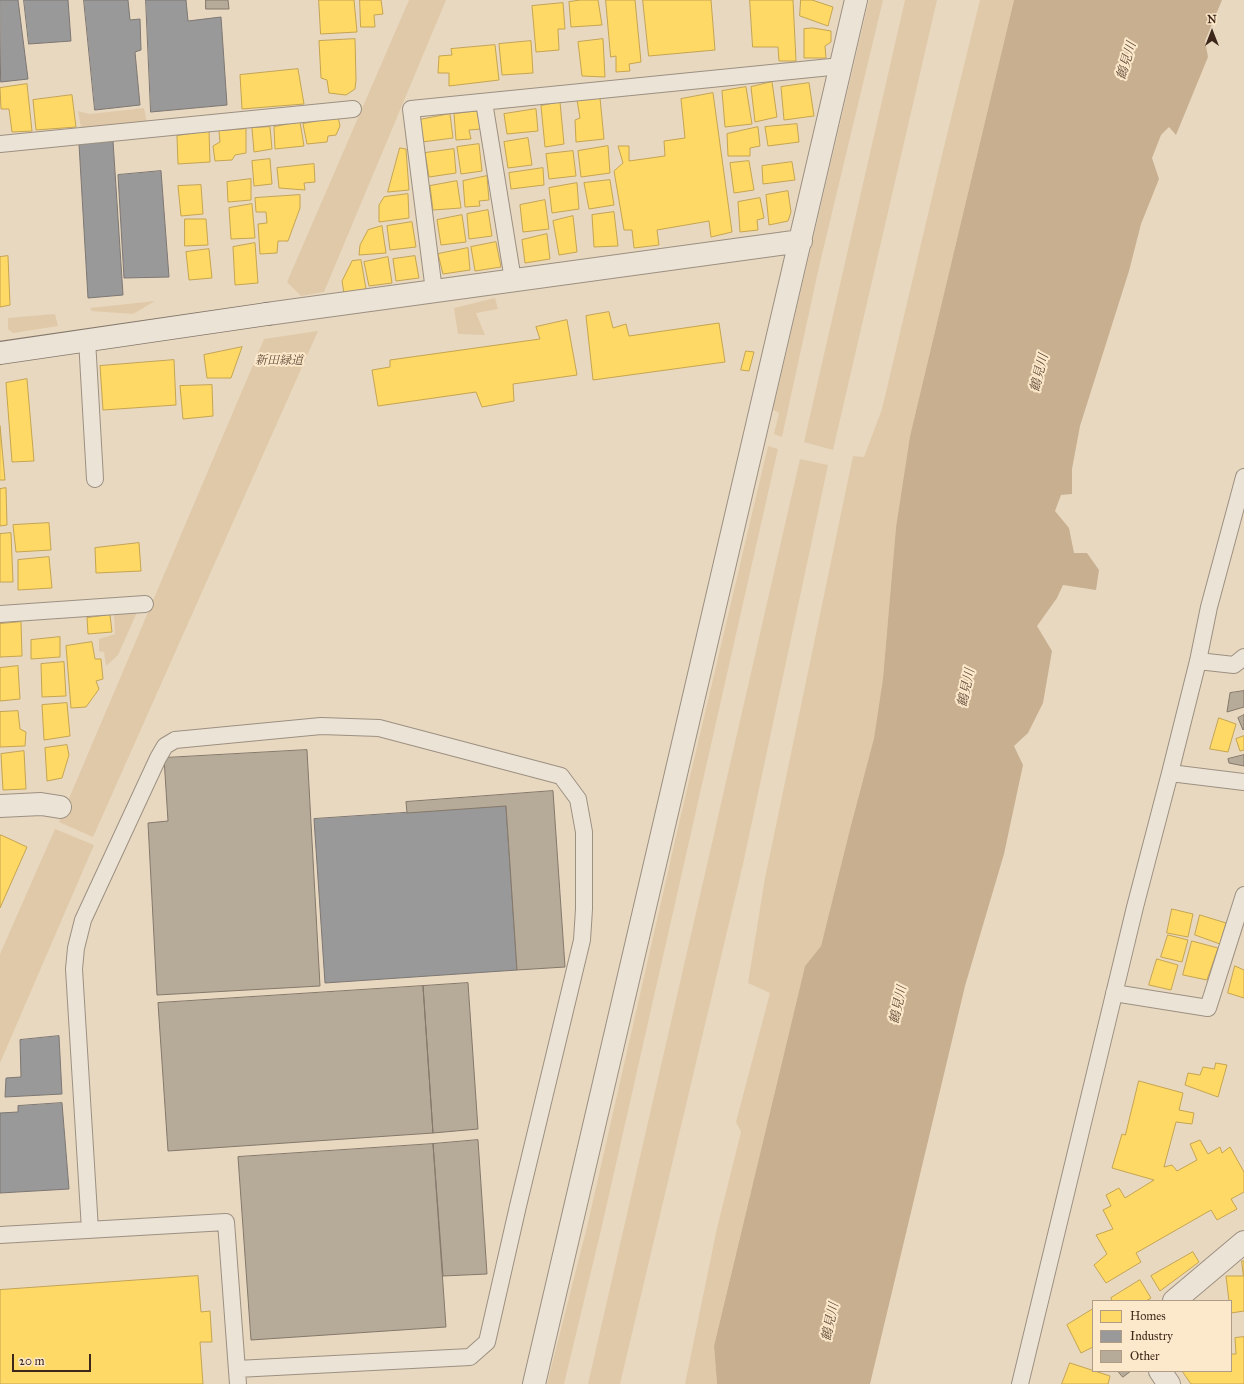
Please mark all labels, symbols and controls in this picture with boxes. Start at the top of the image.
north arrow [1192,12,1232,52]
text: N [1207,13,1217,26]
water label: 鶴見川 [1114,40,1140,82]
water label: 鶴見川 [1028,352,1052,394]
park label: 新田緑道 [255,354,303,368]
water label: 鶴見川 [955,667,979,709]
water label: 鶴見川 [887,984,911,1026]
legend [1092,1300,1232,1372]
water label: 鶴見川 [819,1301,843,1343]
text: Homes [1130,1309,1166,1323]
text: Industry [1130,1329,1173,1343]
scale bar [14,1346,93,1372]
text: Other [1130,1349,1160,1363]
text: 20 m [19,1354,45,1368]

